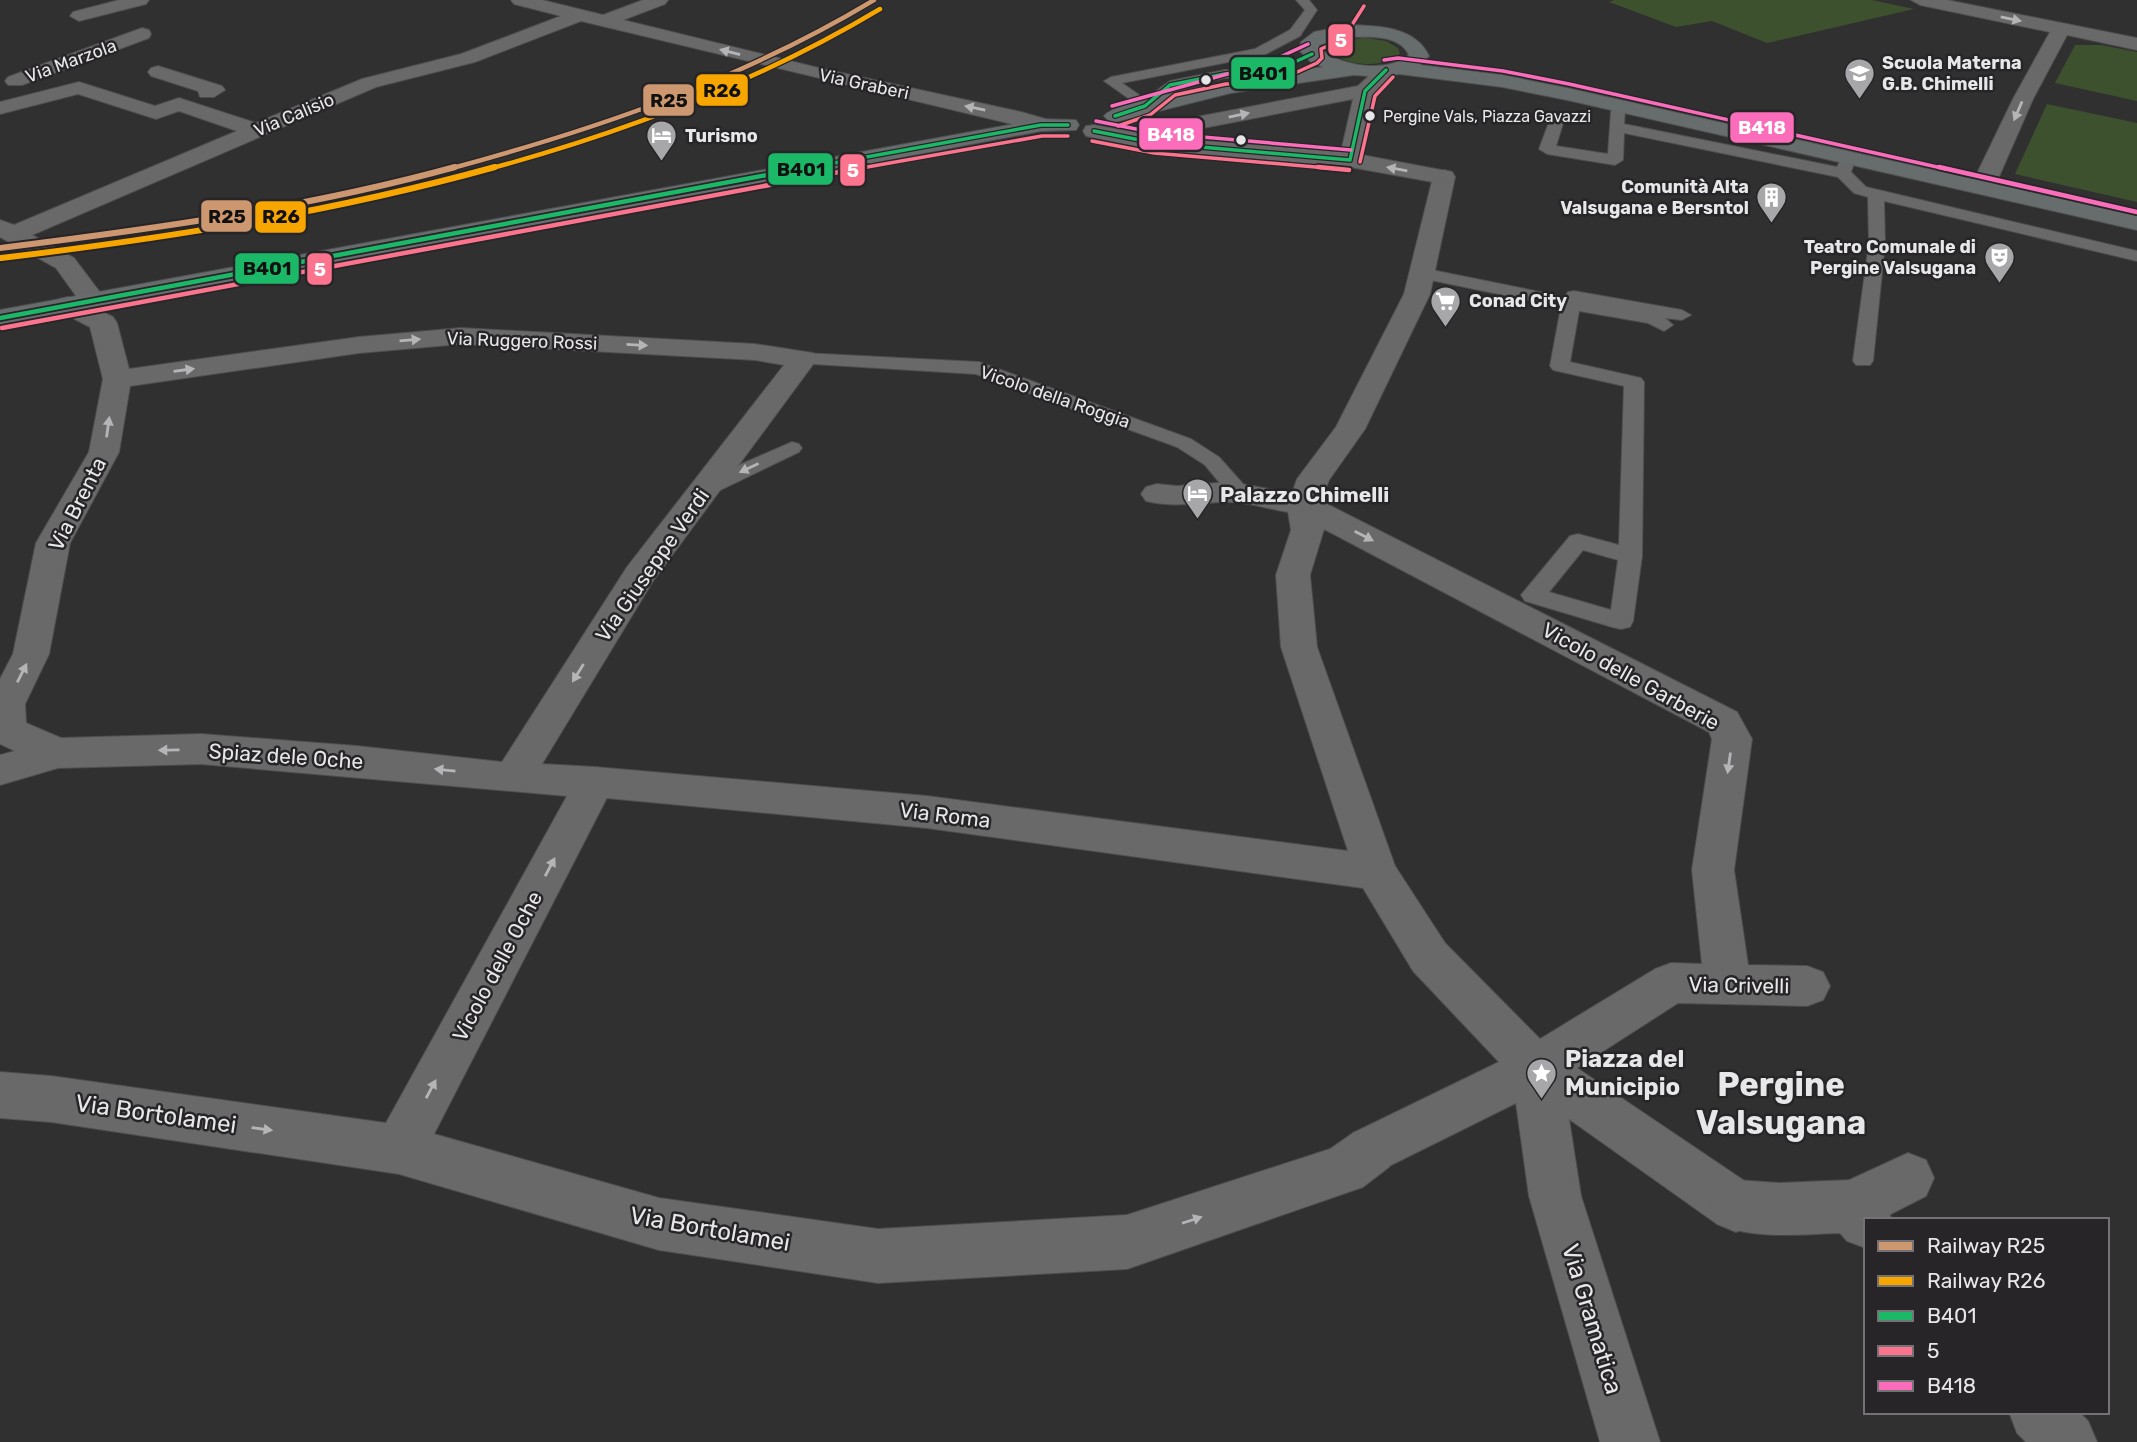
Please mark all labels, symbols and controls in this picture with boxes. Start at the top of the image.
one-way arrow [2000,13,2022,24]
line badge: 5 [1327,23,1354,57]
text: 5 [1335,29,1347,52]
street label: Via Marzola [23,34,119,88]
one-way arrow [719,46,741,57]
place label: Scuola Materna G.B. Chimelli [1882,52,2022,95]
line badge: B401 [1230,56,1296,90]
school or university icon: Scuola Materna G.B. Chimelli [1842,56,1876,100]
text: B401 [1239,62,1287,85]
street label: Via Graberi [817,64,911,104]
line badge: R26 [695,73,749,107]
unlabelled marker [1199,73,1213,87]
text: R26 [703,79,741,102]
line badge: R25 [642,83,695,117]
street label: Via Calisio [251,88,337,142]
text: R25 [650,89,688,112]
one-way arrow [2012,101,2024,121]
one-way arrow [964,103,986,114]
place label: Pergine Vals, Piazza Gavazzi [1383,107,1591,126]
one-way arrow [1228,109,1250,120]
marker: Pergine Vals, Piazza Gavazzi [1363,109,1377,123]
line badge: B418 [1729,111,1795,144]
text: B418 [1738,116,1786,139]
line badge: B418 [1138,117,1204,151]
hotel icon: Turismo [645,119,679,163]
text: B418 [1147,123,1195,146]
place label: Turismo [685,125,758,147]
unlabelled marker [1234,133,1248,147]
line badge: B401 [767,152,834,186]
line badge: 5 [839,153,866,187]
text: B401 [777,158,825,181]
text: 5 [847,159,859,182]
one-way arrow [1386,163,1408,174]
place label: Comunità Alta Valsugana e Bersntol [1560,176,1749,219]
building icon: Comunità Alta Valsugana e Bersntol [1755,180,1789,224]
line badge: R25 [200,199,253,233]
line badge: R26 [254,200,307,234]
text: R25 [208,205,246,228]
text: R26 [262,205,300,228]
place label: Teatro Comunale di Pergine Valsugana [1804,236,1976,279]
theatre icon: Teatro Comunale di Pergine Valsugana [1982,240,2016,284]
line badge: B401 [234,252,300,285]
line badge: 5 [306,252,333,286]
text: B401 [243,257,291,280]
text: 5 [314,258,326,281]
supermarket icon: Conad City [1429,284,1463,328]
place label: Conad City [1469,290,1567,312]
street label: Via Ruggero Rossi [446,327,598,355]
one-way arrow [399,335,421,346]
one-way arrow [626,339,648,350]
street label: Vicolo della Roggia [977,361,1133,433]
one-way arrow [173,364,195,375]
one-way arrow [103,416,114,438]
street label: Via Brenta [43,453,111,555]
one-way arrow [739,462,759,474]
hotel icon: Palazzo Chimelli [1180,477,1214,521]
place label: Palazzo Chimelli [1220,482,1389,507]
street label: Via Giuseppe Verdi [590,484,714,646]
one-way arrow [1354,530,1374,541]
street label: Vicolo delle Garberie [1538,617,1724,735]
one-way arrow [16,663,27,683]
one-way arrow [571,664,584,683]
street label: Spiaz dele Oche [208,738,364,774]
one-way arrow [158,744,180,756]
one-way arrow [1723,753,1734,775]
one-way arrow [434,765,456,776]
street label: Via Roma [898,797,992,833]
one-way arrow [544,857,555,877]
street label: Vicolo delle Oche [447,887,547,1045]
street label: Via Crivelli [1688,972,1790,998]
place label: Piazza del Municipio [1565,1045,1684,1101]
place icon: Piazza del Municipio [1525,1056,1559,1100]
district label: Pergine Valsugana [1696,1065,1866,1142]
one-way arrow [425,1079,437,1099]
street label: Via Bortolamei [74,1089,238,1139]
one-way arrow [251,1124,273,1135]
street label: Via Bortolamei [628,1201,792,1257]
one-way arrow [1181,1214,1202,1225]
legend [1864,1218,2109,1414]
text: Railway R25 [1927,1233,2045,1258]
street label: Via Gramatica [1556,1241,1628,1397]
text: Railway R26 [1927,1268,2045,1293]
text: B401 [1927,1303,1976,1328]
text: 5 [1927,1338,1939,1363]
text: B418 [1927,1373,1976,1398]

